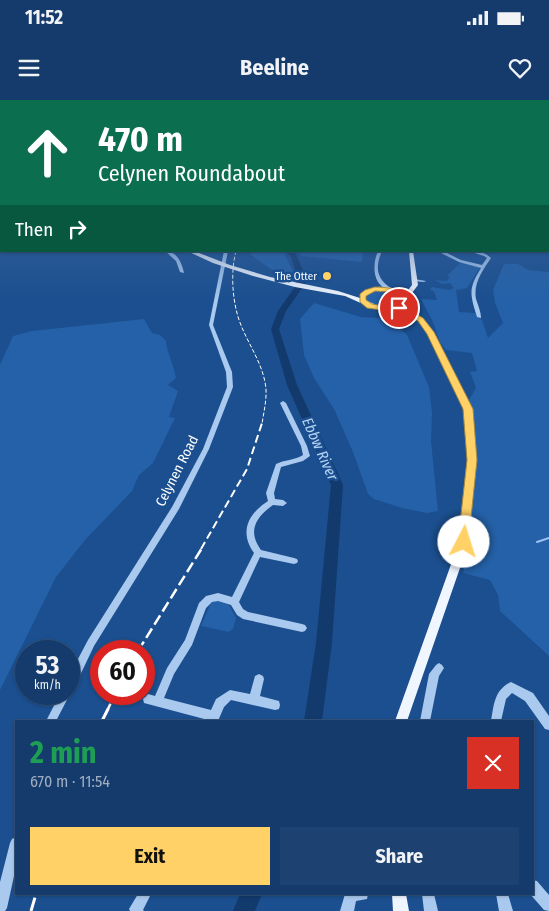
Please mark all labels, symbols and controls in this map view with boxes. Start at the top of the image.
text: 11:52 [25,6,63,29]
icon: menu [15,54,43,82]
text: Beeline [240,54,309,81]
icon: heart [506,54,534,82]
text: 470 m [98,118,183,160]
icon: ahead [15,120,80,185]
text: Celynen Roundabout [98,160,285,187]
icon: right [63,215,91,243]
text: Then [15,218,53,241]
place label: The Otter [275,270,317,283]
marker: The Otter [321,270,333,282]
pin [378,287,420,329]
icon: arrive [385,294,413,322]
water label: Ebbw River [298,415,342,484]
street label: Celynen Road [152,433,202,509]
position arrow [437,515,489,567]
speed limit sign: 60 [90,640,155,705]
text: 53 [36,651,59,681]
text: km/h [34,678,61,692]
text: 2 min [30,735,97,771]
button: close [467,737,519,789]
text: 670 m · 11:54 [30,772,110,791]
button: Exit [30,827,270,885]
button: Share [280,827,519,885]

